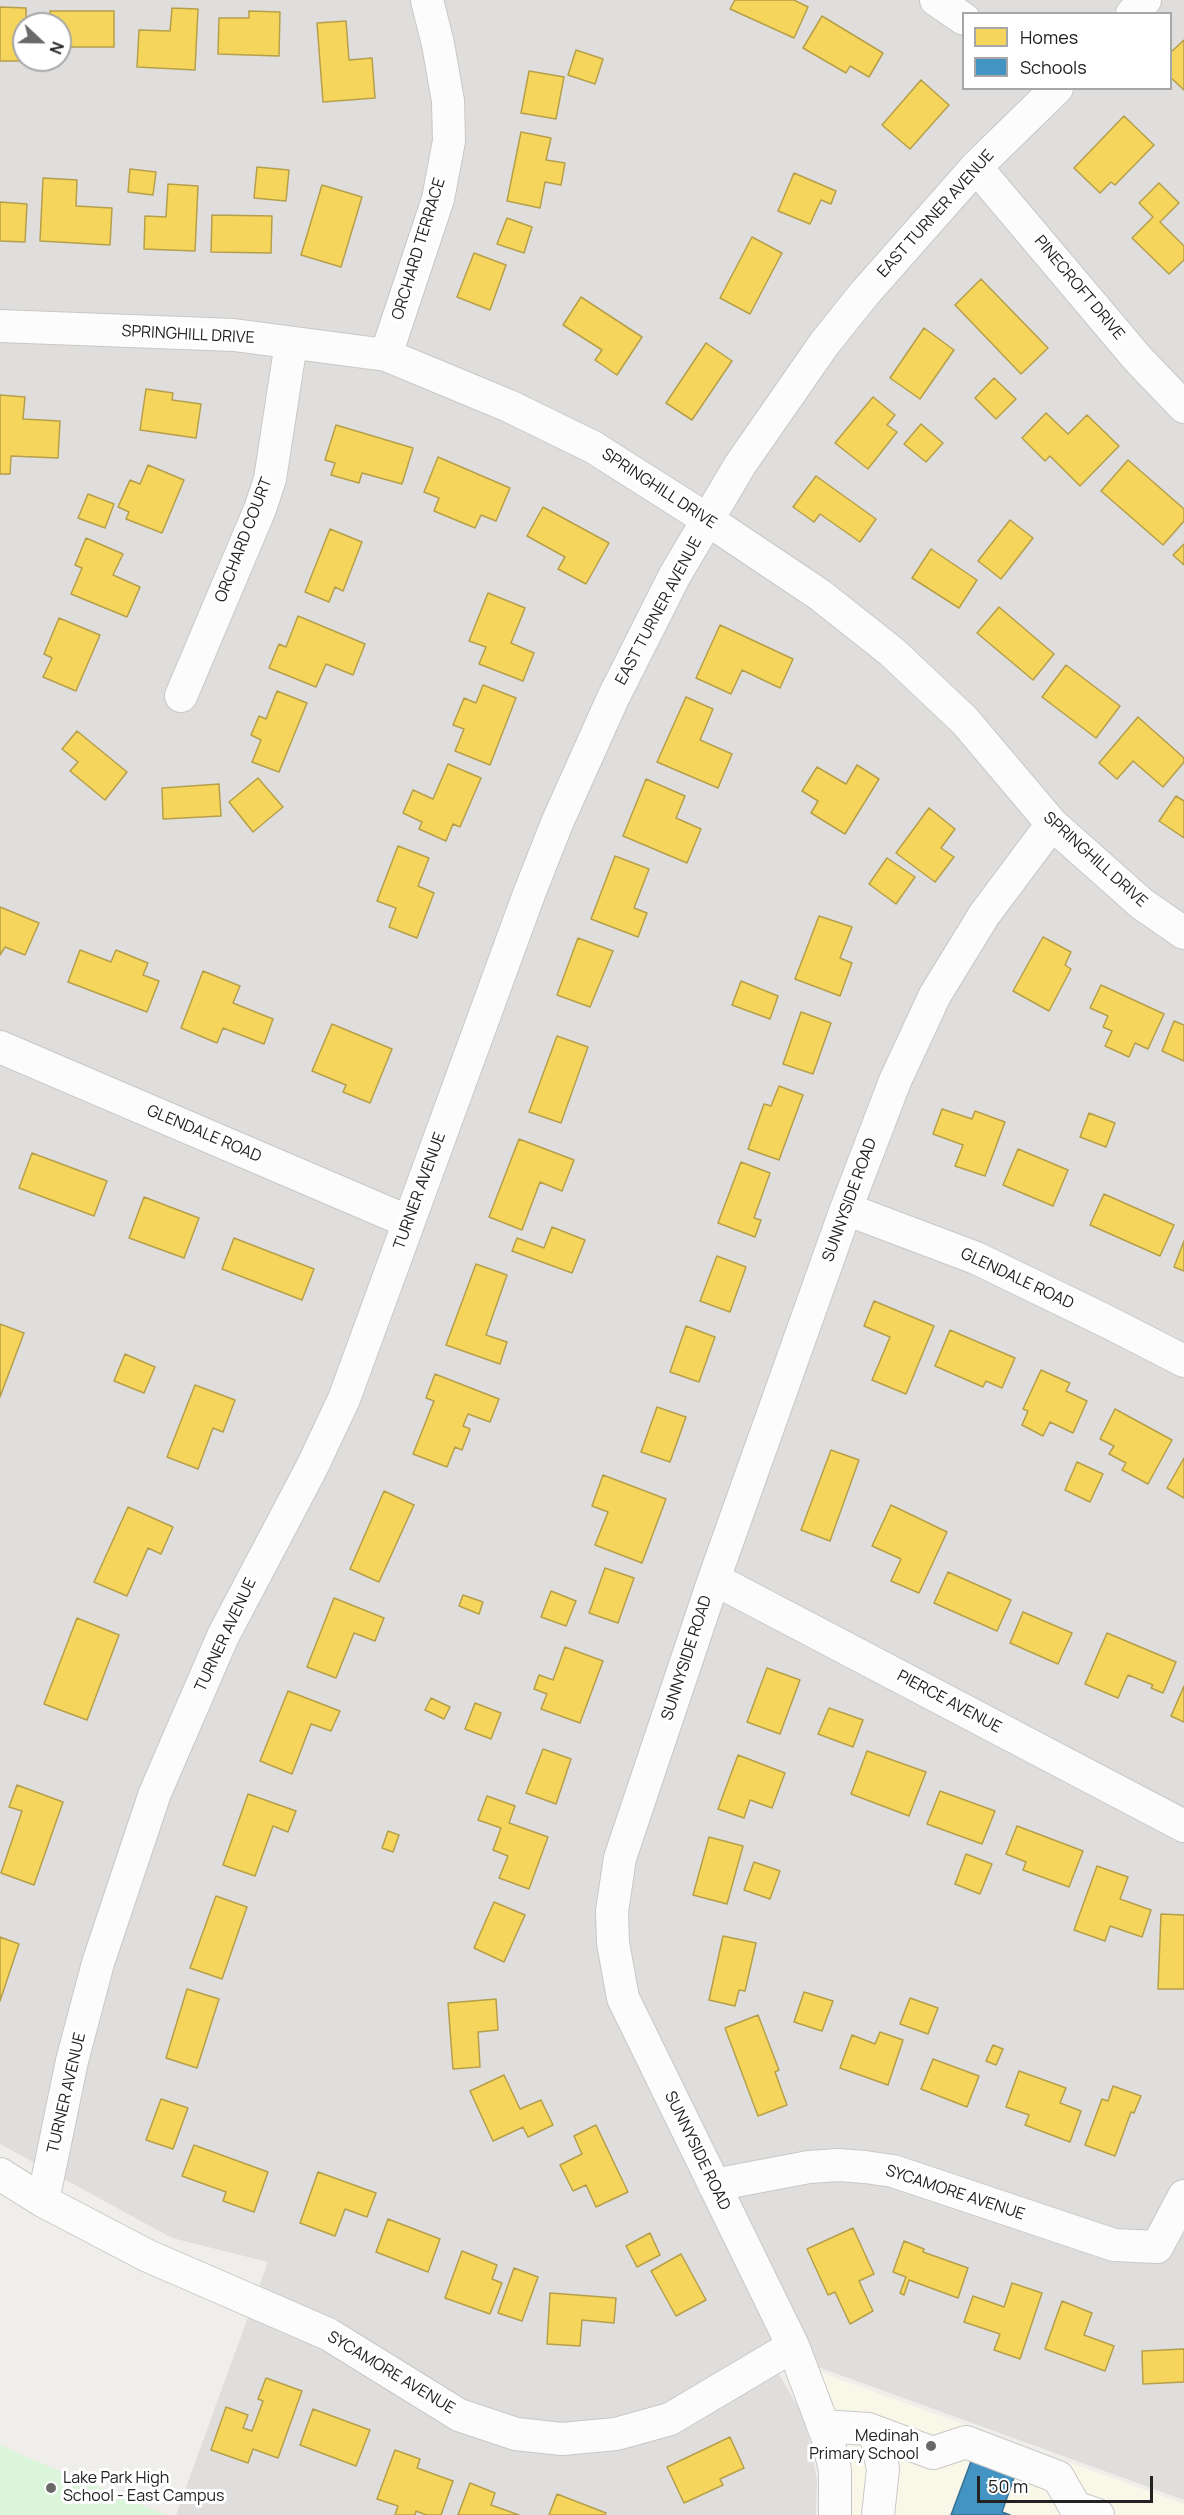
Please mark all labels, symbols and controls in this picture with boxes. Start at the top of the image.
north arrow [12,12,72,72]
legend [962,12,1172,90]
text: Homes [1020,25,1078,49]
text: N [44,39,69,57]
text: Schools [1020,55,1087,79]
street label: EAST TURNER AVENUE [874,146,998,282]
street label: ORCHARD TERRACE [388,176,450,322]
street label: PINECROFT DRIVE [1030,232,1128,344]
street label: SPRINGHILL DRIVE [121,322,255,348]
street label: SPRINGHILL DRIVE [598,445,720,533]
street label: ORCHARD COURT [211,475,277,605]
street label: EAST TURNER AVENUE [612,534,706,688]
street label: SPRINGHILL DRIVE [1039,808,1151,912]
street label: GLENDALE ROAD [144,1101,264,1167]
street label: TURNER AVENUE [390,1130,450,1252]
street label: SUNNYSIDE ROAD [819,1135,881,1265]
street label: GLENDALE ROAD [957,1244,1077,1314]
street label: TURNER AVENUE [191,1575,261,1695]
street label: SUNNYSIDE ROAD [658,1593,716,1723]
street label: PIERCE AVENUE [894,1666,1004,1738]
street label: TURNER AVENUE [44,2031,90,2155]
street label: SUNNYSIDE ROAD [660,2088,734,2214]
street label: SYCAMORE AVENUE [883,2161,1027,2225]
street label: SYCAMORE AVENUE [324,2327,458,2419]
place label: Medinah Primary School [809,2427,919,2465]
marker: Medinah Primary School [924,2439,938,2453]
scale bar [980,2464,1156,2502]
place label: Lake Park High School - East Campus [63,2469,224,2507]
text: 50 m [988,2474,1028,2498]
marker: Lake Park High School - East Campus [44,2481,58,2495]

